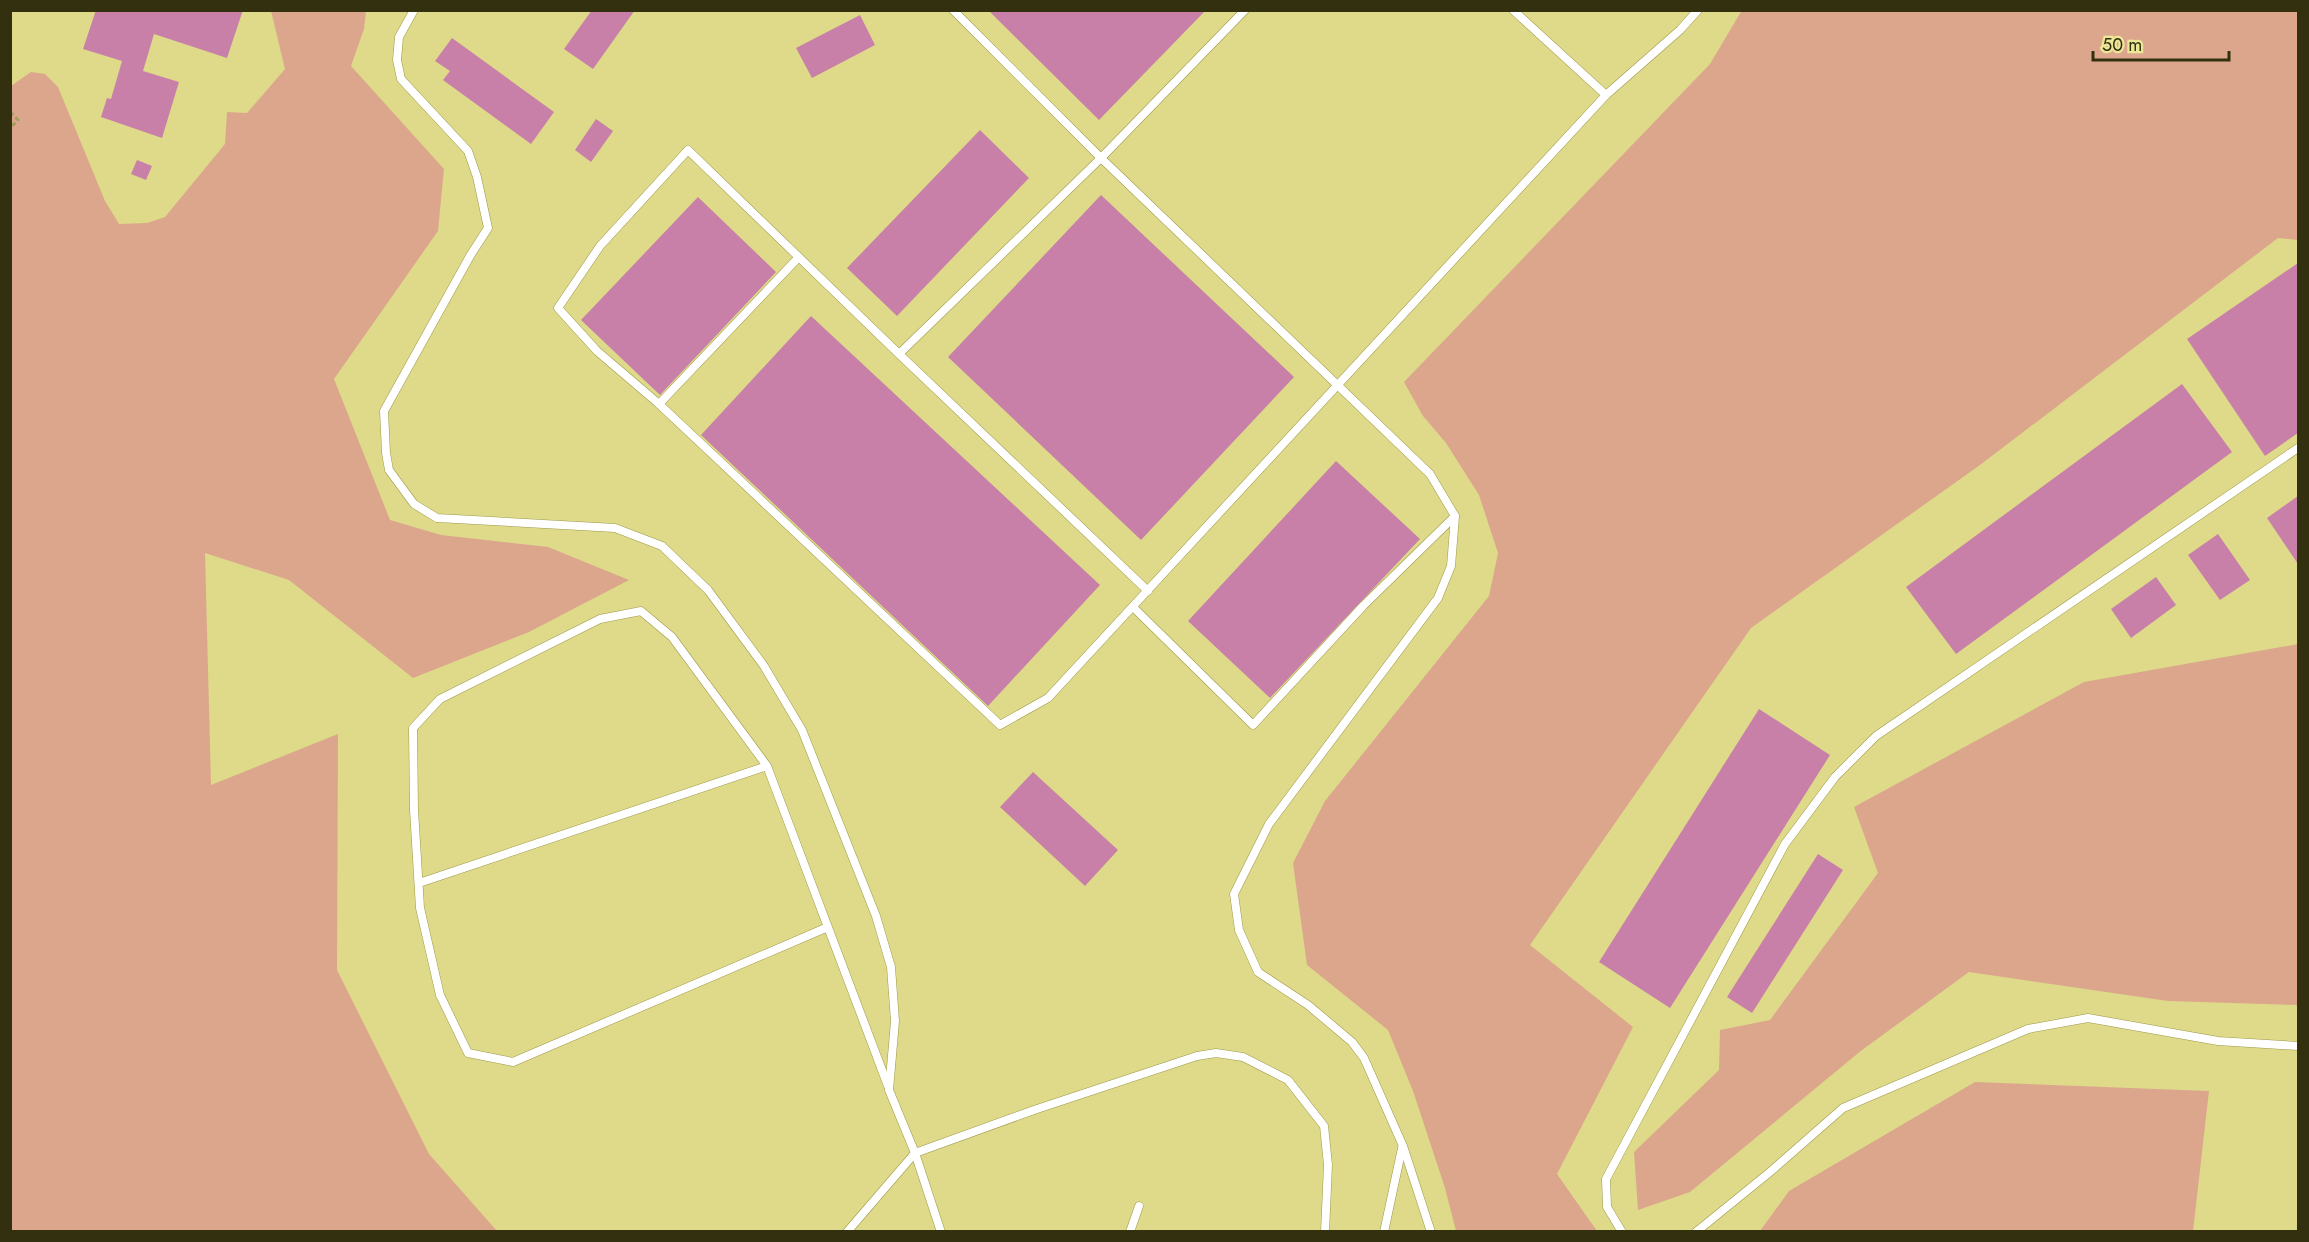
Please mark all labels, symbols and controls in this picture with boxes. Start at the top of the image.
scale bar [2093,24,2230,62]
text: 50 m [2102,32,2142,58]

